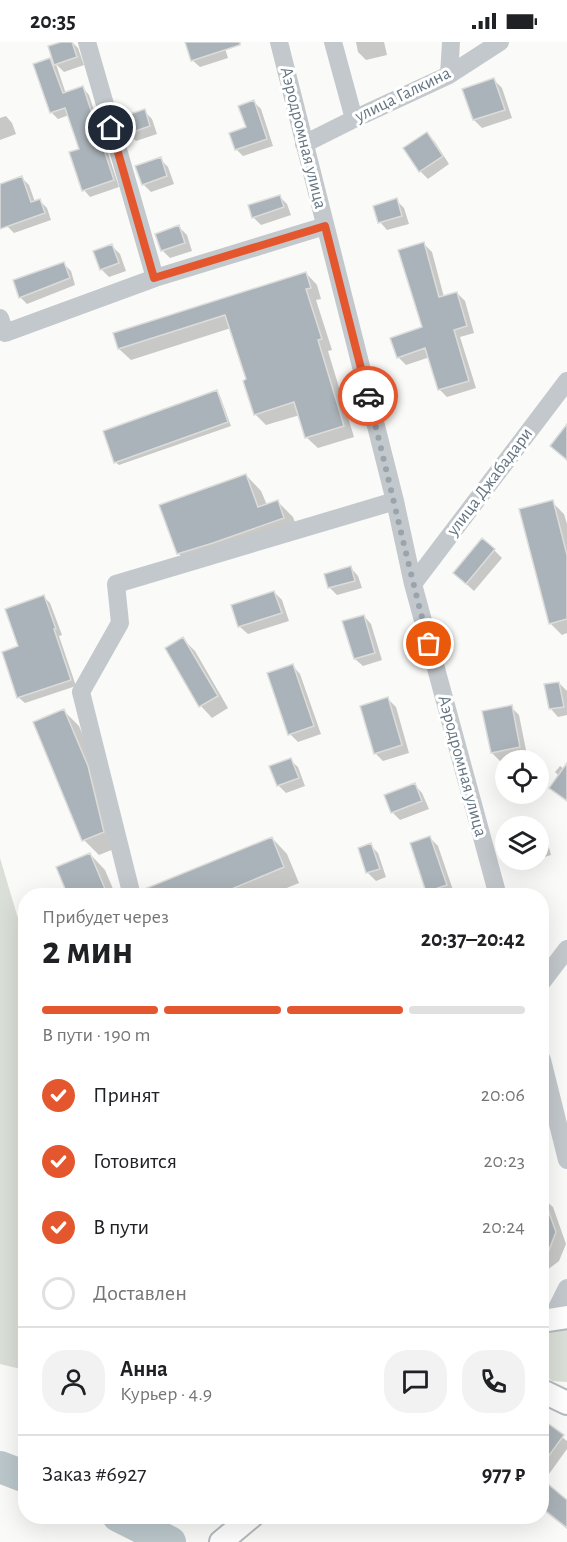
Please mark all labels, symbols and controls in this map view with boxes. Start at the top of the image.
text: 20:35 [30,10,76,32]
street label: улица Галкина [351,64,454,126]
street label: Аэродромная улица [277,65,329,211]
pin [85,102,136,153]
icon: home [94,111,127,144]
courier [338,366,398,426]
icon: car [352,380,385,413]
street label: улица Джабадари [442,424,536,540]
pin [403,618,454,669]
icon: bag [412,627,445,660]
street label: Аэродромная улица [434,693,490,839]
map controls [495,750,549,870]
button: locate [495,750,549,804]
button: layers [495,816,549,870]
text: Прибудет через [42,907,169,927]
text: 20:37–20:42 [421,928,525,950]
text: 2 мин [42,932,133,971]
text: В пути · 190 m [42,1025,150,1045]
icon: check [42,1079,75,1112]
text: Принят [93,1084,159,1106]
text: 20:06 [481,1085,525,1105]
icon: check [42,1145,75,1178]
text: Готовится [93,1150,177,1172]
text: 20:23 [483,1151,525,1171]
icon: check [42,1211,75,1244]
text: В пути [93,1216,149,1238]
text: 20:24 [482,1217,525,1237]
text: Доставлен [93,1282,187,1304]
button: person [42,1350,105,1413]
button: chat [384,1350,447,1413]
button: phone [462,1350,525,1413]
text: Анна [120,1358,168,1380]
text: Курьер · 4.9 [120,1384,212,1404]
text: Заказ #6927 [42,1463,146,1485]
text: 977 ₽ [482,1463,525,1485]

